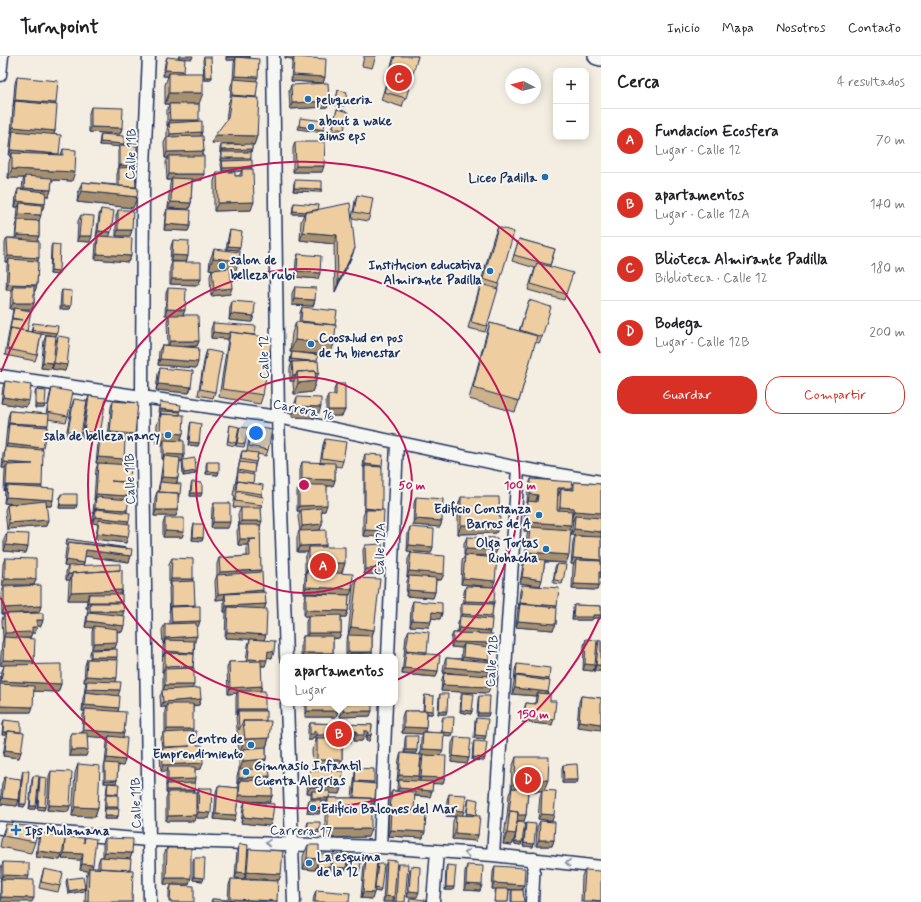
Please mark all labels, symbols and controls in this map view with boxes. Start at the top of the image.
text: Turnpoint [20,15,99,40]
text: Inicio [667,19,700,37]
text: Mapa [722,19,754,37]
text: Nosotros [776,19,826,37]
text: Contacto [848,19,901,37]
pin: C [386,63,412,93]
north arrow [505,68,541,104]
map controls [553,68,589,140]
button: + [553,68,589,104]
text: Cerca [617,71,660,93]
text: 4 resultados [837,74,905,91]
place label: peluqueria [316,92,373,109]
marker: peluqueria [303,94,313,104]
button: − [553,104,589,140]
place label: about a wake aims eps [319,113,392,145]
marker: about a wake aims eps [306,122,316,132]
text: Fundacion Ecosfera [655,122,779,142]
street label: Calle 11B [122,128,141,180]
text: A [626,132,634,149]
text: 70 m [876,132,905,149]
text: Lugar · Calle 12 [655,142,741,159]
place label: Liceo Padilla [468,170,538,187]
marker: Liceo Padilla [540,172,550,182]
text: apartamentos [655,186,744,206]
text: B [626,196,634,213]
text: 140 m [870,196,905,213]
text: Lugar · Calle 12A [655,206,750,223]
text: Blioteca Almirante Padilla [655,250,828,270]
place label: salon de belleza rubi [229,252,295,284]
place label: Institucion educativa Almirante Padilla [369,257,482,289]
text: C [625,260,635,277]
text: 180 m [870,260,905,277]
marker: salon de belleza rubi [217,261,227,271]
marker: Institucion educativa Almirante Padilla [485,266,495,276]
text: Biblioteca · Calle 12 [655,270,768,287]
text: Bodega [655,314,702,334]
text: D [626,324,634,341]
text: 200 m [870,324,905,341]
place label: Coosalud en pos de tu bienestar [319,330,403,362]
text: Lugar · Calle 12B [655,334,749,351]
street label: Calle 12 [256,335,273,379]
marker: Coosalud en pos de tu bienestar [306,339,316,349]
button: Guardar [617,376,757,414]
button: Compartir [765,376,905,414]
street label: Carrera 16 [271,396,336,425]
your location [246,423,266,443]
place label: sala de belleza nancy [42,428,160,445]
marker: sala de belleza nancy [163,430,173,440]
street label: Calle 11B [122,453,139,505]
centre of rings [297,478,311,492]
text: 50 m [399,478,426,494]
text: 100 m [504,478,537,494]
place label: Edificio Constanza Barros de A [434,501,531,533]
marker: Edificio Constanza Barros de A [534,510,544,520]
street label: Calle 12A [371,522,390,576]
place label: Olga Tortas Riohacha [476,535,538,567]
marker: Olga Tortas Riohacha [541,544,551,554]
pin: A [310,551,336,581]
street label: Calle 12B [482,634,503,688]
popup [280,654,398,706]
text: apartamentos [294,662,384,682]
text: Lugar [294,682,326,699]
text: 150 m [517,707,549,723]
pin: B [326,719,352,749]
place label: Centro de Emprendimiento [153,731,244,763]
marker: Centro de Emprendimiento [246,740,256,750]
place label: Gimnasio Infantil Cuenta Alegrias [254,758,361,793]
pin: D [515,765,541,795]
marker: Gimnasio Infantil Cuenta Alegrias [241,767,251,777]
street label: Calle 11B [128,777,145,829]
place label: Edificio Balcones del Mar [321,801,458,818]
marker: Edificio Balcones del Mar [308,803,318,813]
street label: Carrera 17 [270,822,333,841]
place label: Ips Mulamana [25,823,110,840]
marker: Ips Mulamana [10,824,22,836]
one-way arrow [265,839,271,848]
place label: La esquina de la 12 [317,849,381,881]
one-way arrow [464,849,470,858]
marker: La esquina de la 12 [304,858,314,868]
one-way arrow [564,859,571,868]

